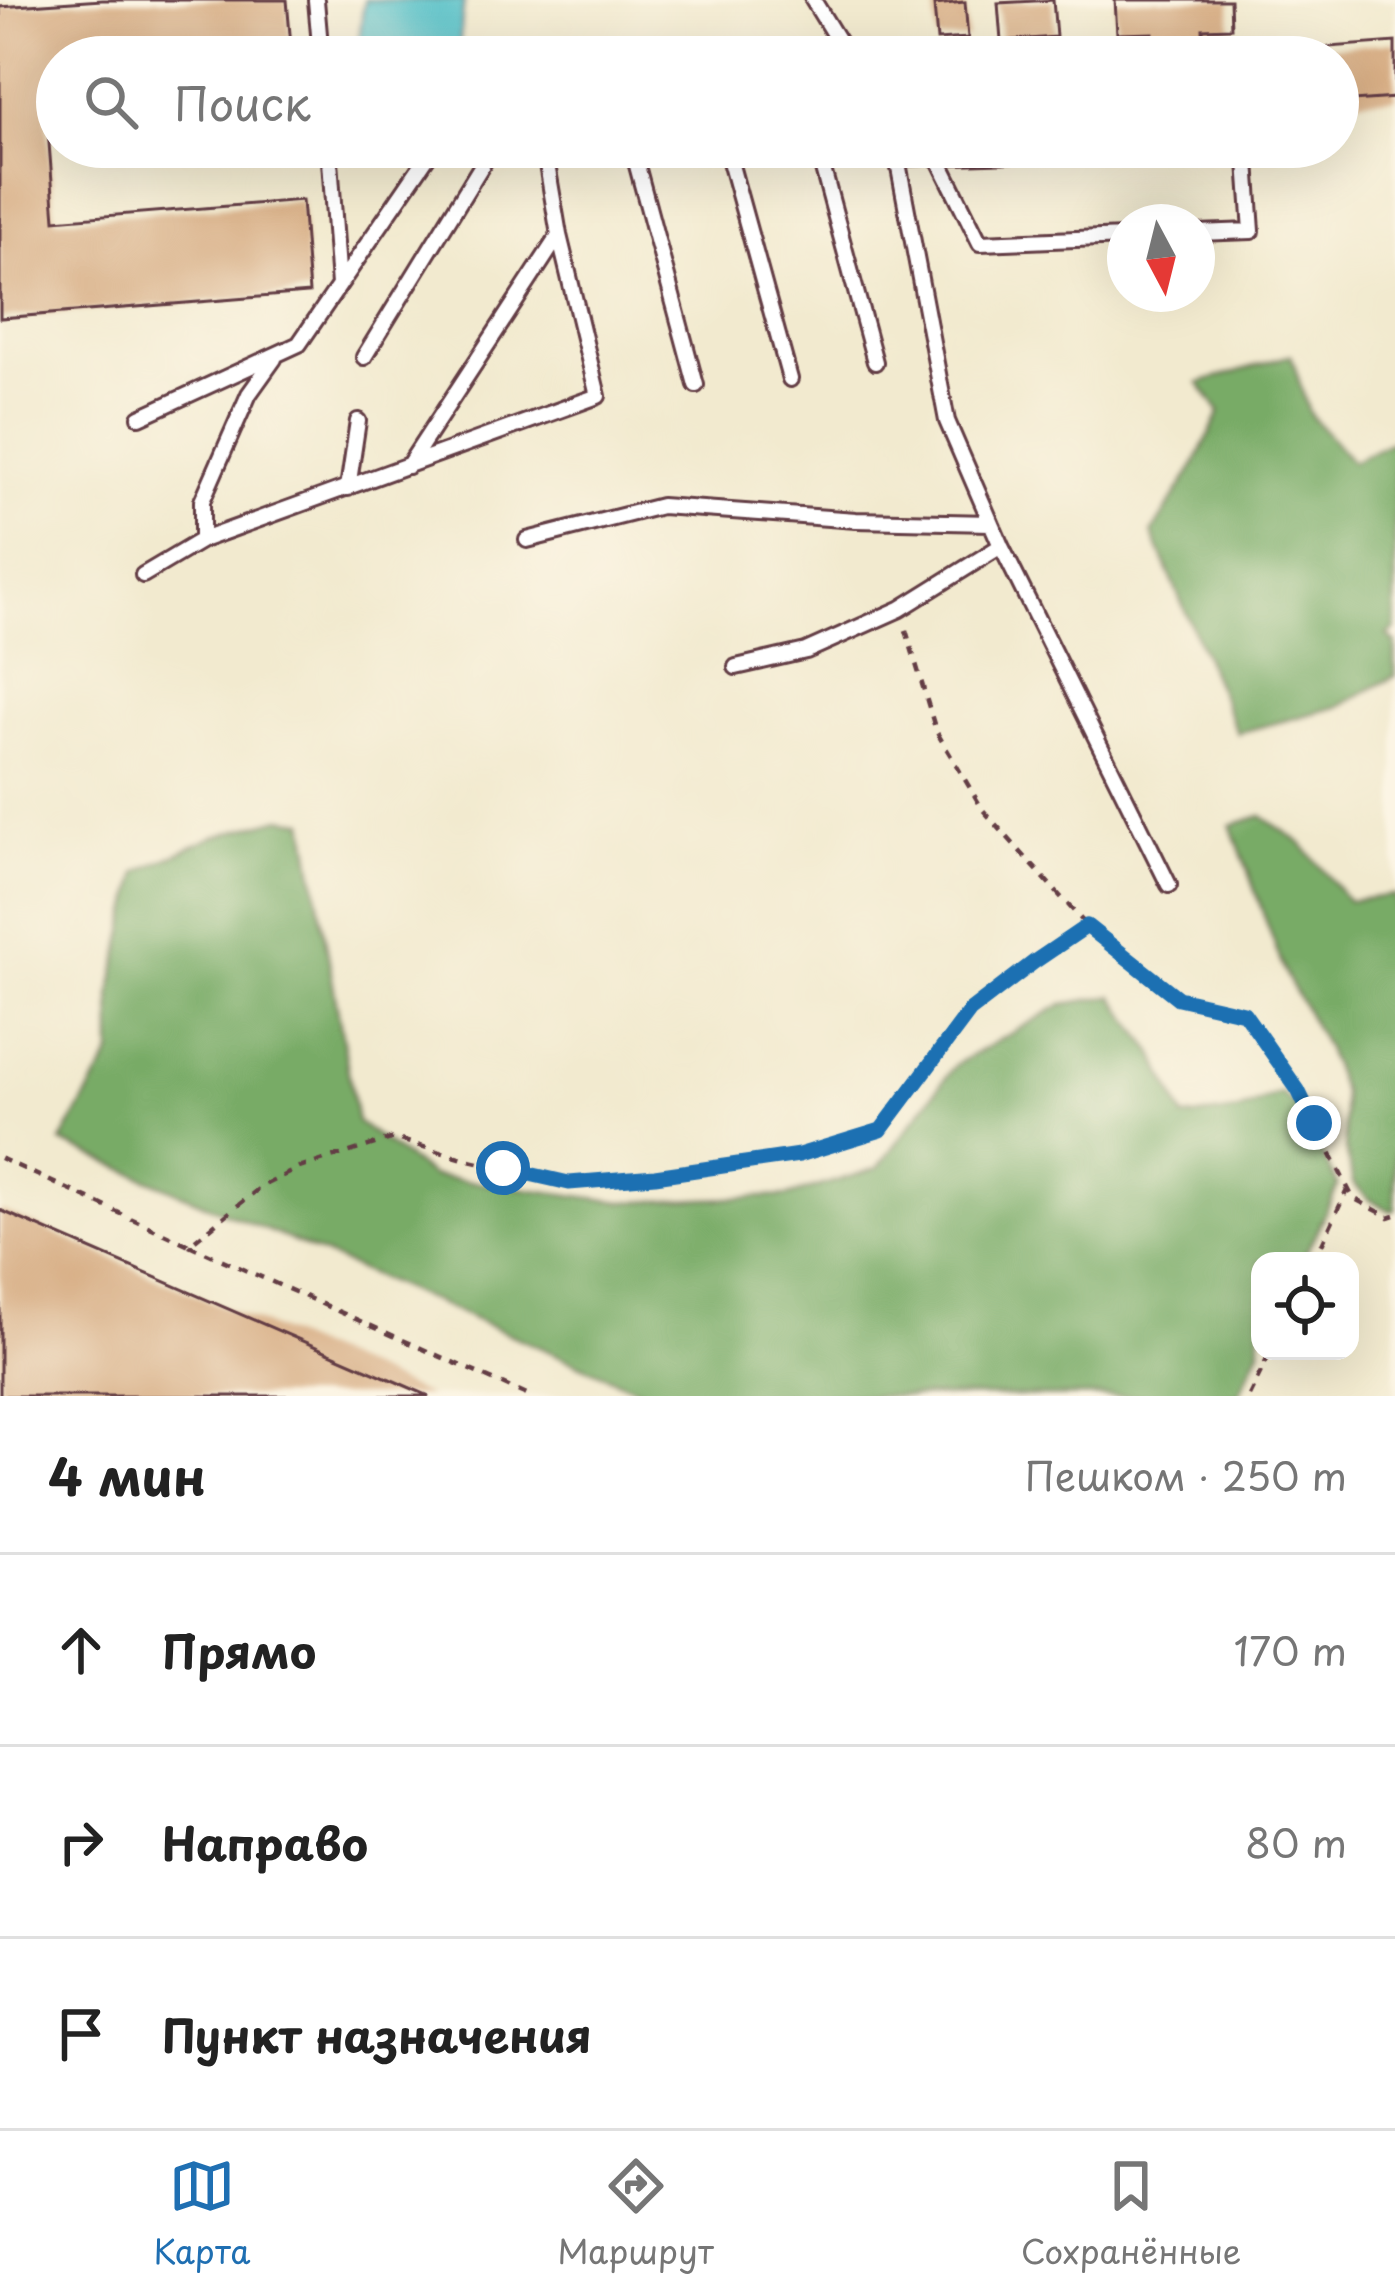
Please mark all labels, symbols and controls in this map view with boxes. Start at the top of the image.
search box [36,36,1359,168]
text: Поиск [174,68,311,136]
icon: search [78,69,144,135]
north arrow [1107,204,1215,312]
route end [1287,1096,1341,1150]
route start [476,1141,530,1195]
map controls [1251,1252,1359,1360]
button: locate [1251,1252,1359,1360]
text: 4 мин [48,1436,206,1513]
text: Пешком · 250 m [1025,1445,1347,1504]
text: Прямо [162,1616,316,1684]
icon: ahead [48,1617,114,1683]
text: 170 m [1234,1620,1347,1679]
text: Направо [162,1808,368,1876]
icon: right [48,1809,114,1875]
text: 80 m [1245,1812,1347,1871]
text: Пункт назначения [162,2000,592,2068]
icon: arrive [48,2001,114,2067]
tab: Карта [154,2153,250,2275]
tab: Маршрут [558,2153,714,2275]
tab: Сохранённые [1021,2153,1241,2275]

